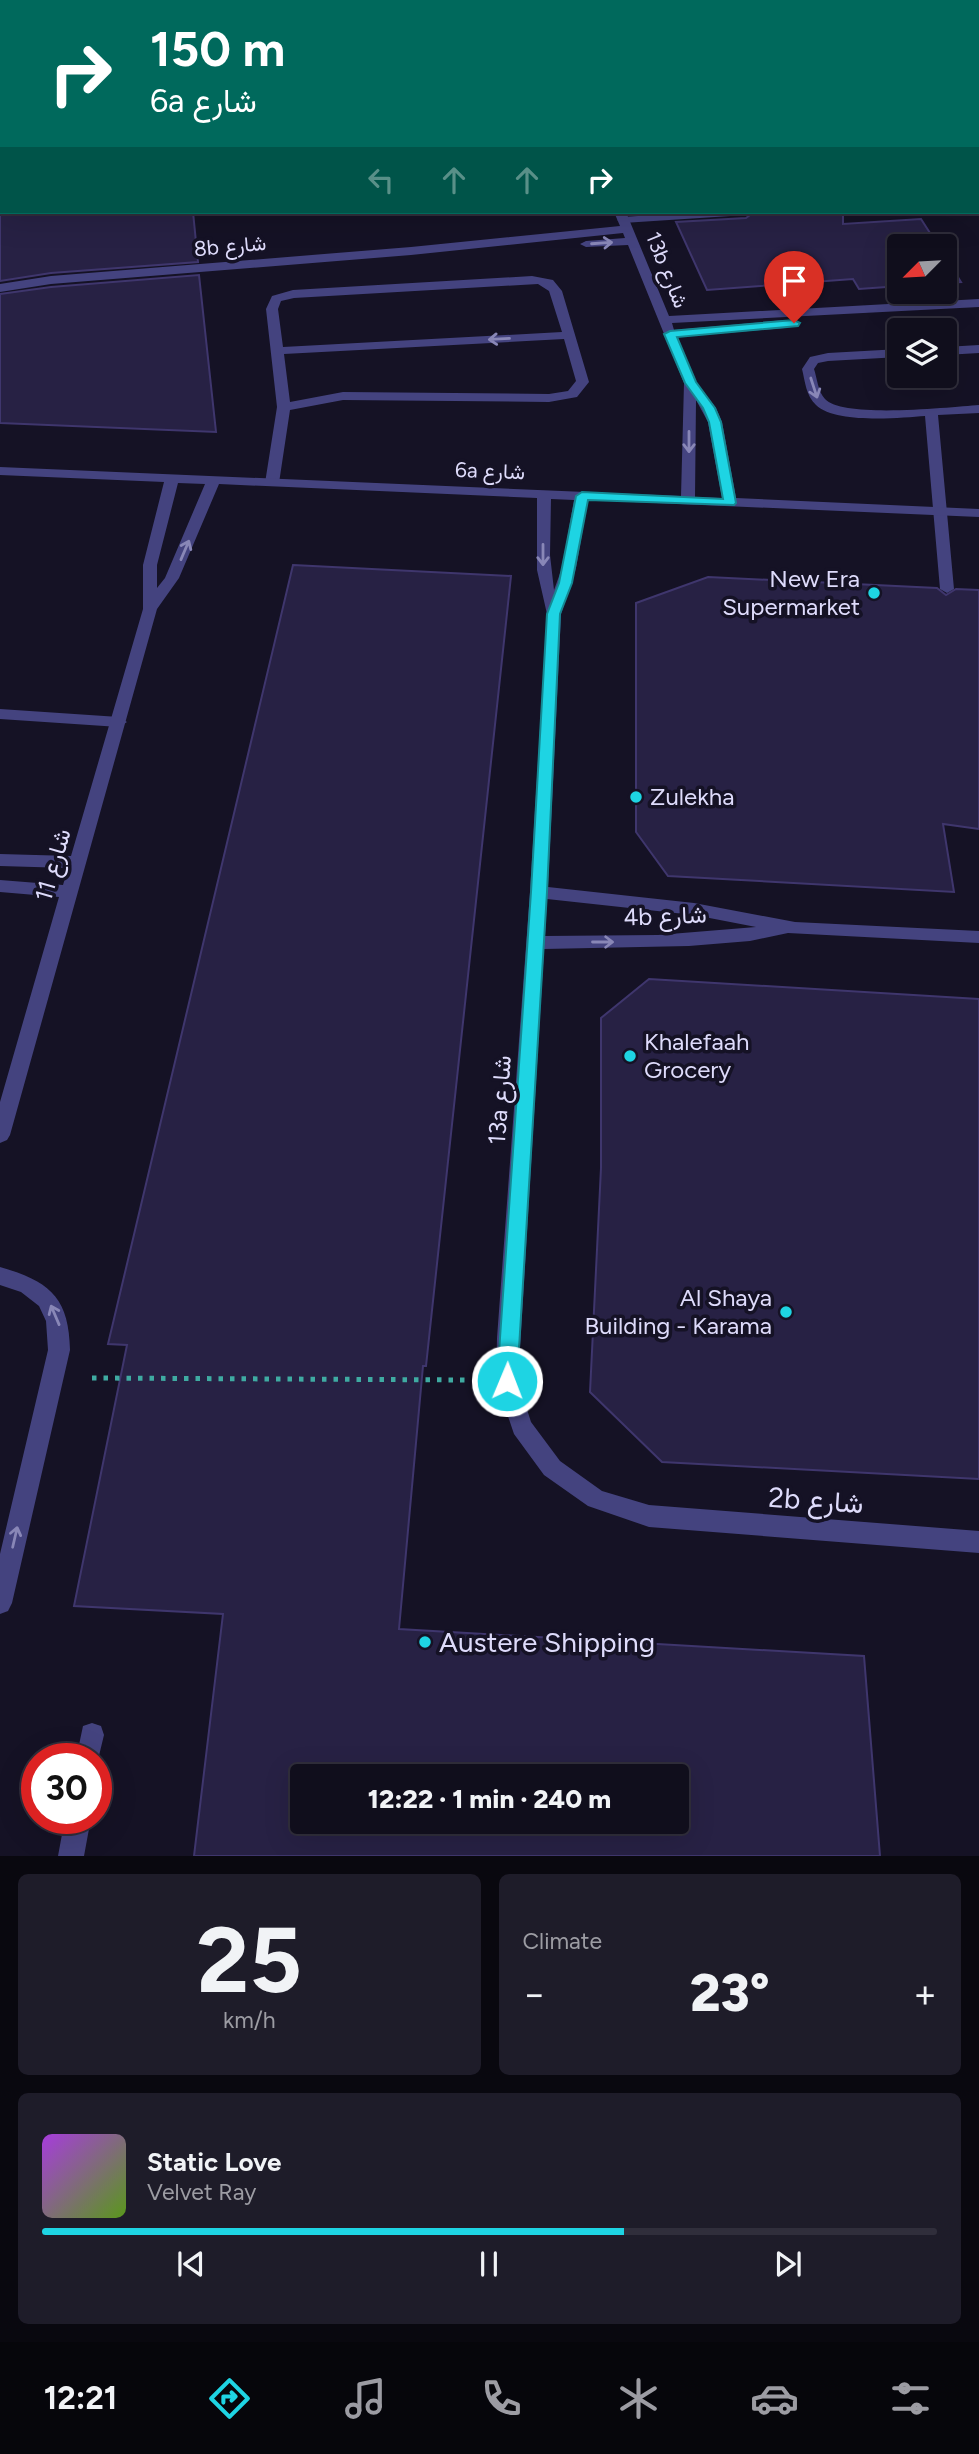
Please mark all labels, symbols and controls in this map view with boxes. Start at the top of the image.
text: 150 m [150,19,285,78]
icon: right [35,28,126,119]
text: 6a شارع [150,82,257,120]
icon: left [362,161,400,199]
icon: ahead [435,161,473,199]
icon: ahead [508,161,546,199]
icon: right [581,161,619,199]
street label: 13b شارع [639,228,694,312]
street label: 8b شارع [193,230,267,263]
north arrow [887,234,957,304]
map controls [887,234,957,388]
one-way arrow [590,236,613,249]
pin [764,251,824,323]
icon: arrive [775,262,813,300]
button: layers [887,318,957,388]
one-way arrow [489,333,511,346]
one-way arrow [809,376,821,398]
one-way arrow [682,430,696,453]
street label: 6a شارع [455,457,525,486]
one-way arrow [179,540,192,562]
one-way arrow [536,543,549,566]
place label: New Era Supermarket [722,564,860,621]
marker: New Era Supermarket [866,585,882,601]
place label: Zulekha [650,782,734,811]
marker: Zulekha [628,789,644,805]
street label: شارع 11 [28,825,79,905]
street label: 4b شارع [623,900,707,933]
one-way arrow [591,936,614,949]
place label: Khalefaah Grocery [644,1027,749,1084]
marker: Khalefaah Grocery [622,1048,638,1064]
street label: 13a شارع [482,1054,519,1146]
place label: Al Shaya Building - Karama [584,1283,772,1340]
marker: Al Shaya Building - Karama [778,1304,794,1320]
one-way arrow [48,1305,61,1326]
position arrow [470,1344,544,1418]
street label: 2b شارع [767,1480,865,1522]
one-way arrow [10,1526,23,1548]
place label: Austere Shipping [439,1625,655,1659]
marker: Austere Shipping [417,1634,433,1650]
speed limit sign: 30 [21,1743,112,1834]
text: 12:22 · 1 min · 240 m [368,1783,611,1815]
text: 25 [196,1906,302,2015]
text: Climate [523,1927,602,1955]
text: 23° [690,1962,770,2024]
text: − [523,1971,546,2017]
text: + [913,1971,937,2017]
text: km/h [223,2006,276,2034]
text: Static Love [147,2146,281,2178]
text: Velvet Ray [147,2178,256,2206]
icon: previous [172,2245,210,2283]
icon: pause [470,2245,508,2283]
icon: next [769,2245,807,2283]
icon: directions [205,2374,254,2423]
icon: music [341,2374,390,2423]
icon: phone [477,2374,526,2423]
icon: climate [614,2374,663,2423]
icon: car [750,2374,799,2423]
icon: filters [886,2374,935,2423]
text: 12:21 [44,2379,117,2417]

